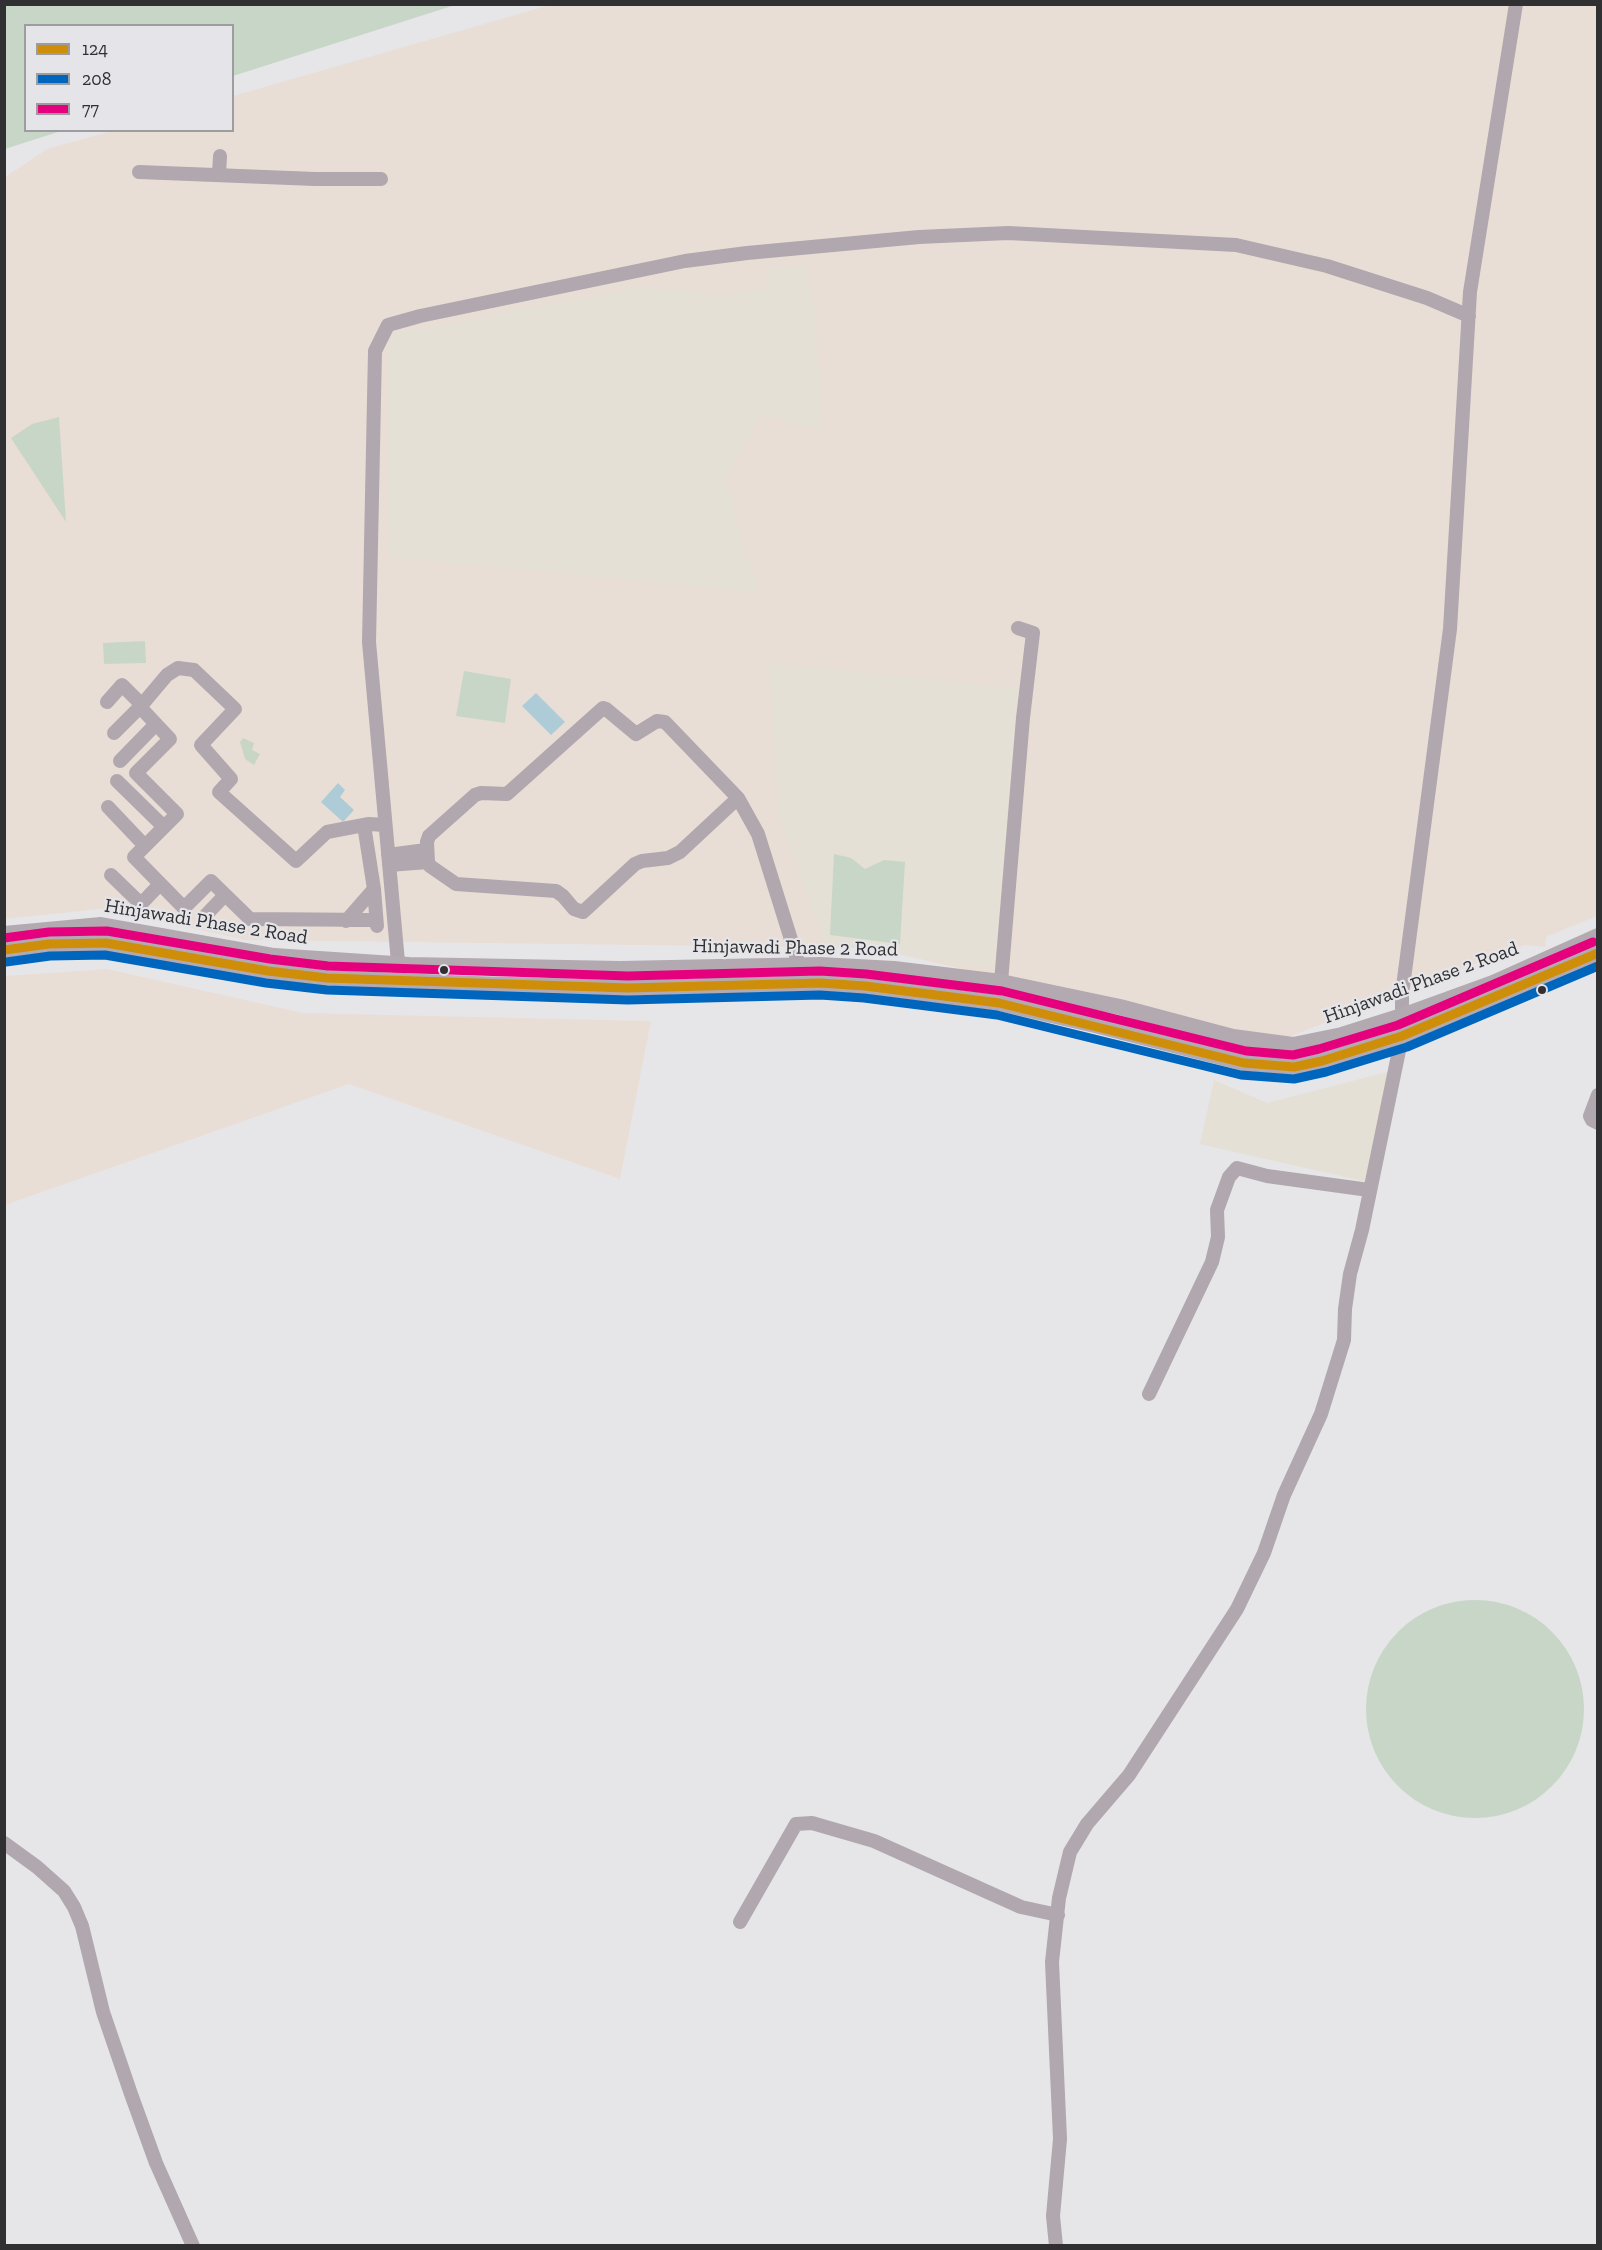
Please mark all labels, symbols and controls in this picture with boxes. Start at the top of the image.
legend [24,24,234,132]
text: 124 [82,38,108,60]
text: 208 [82,68,111,90]
text: 77 [82,98,99,120]
street label: Hinjawadi Phase 2 Road [103,894,309,950]
street label: Hinjawadi Phase 2 Road [692,934,898,962]
street label: Hinjawadi Phase 2 Road [1320,937,1522,1029]
unlabelled marker [438,964,450,976]
unlabelled marker [1536,984,1548,996]

